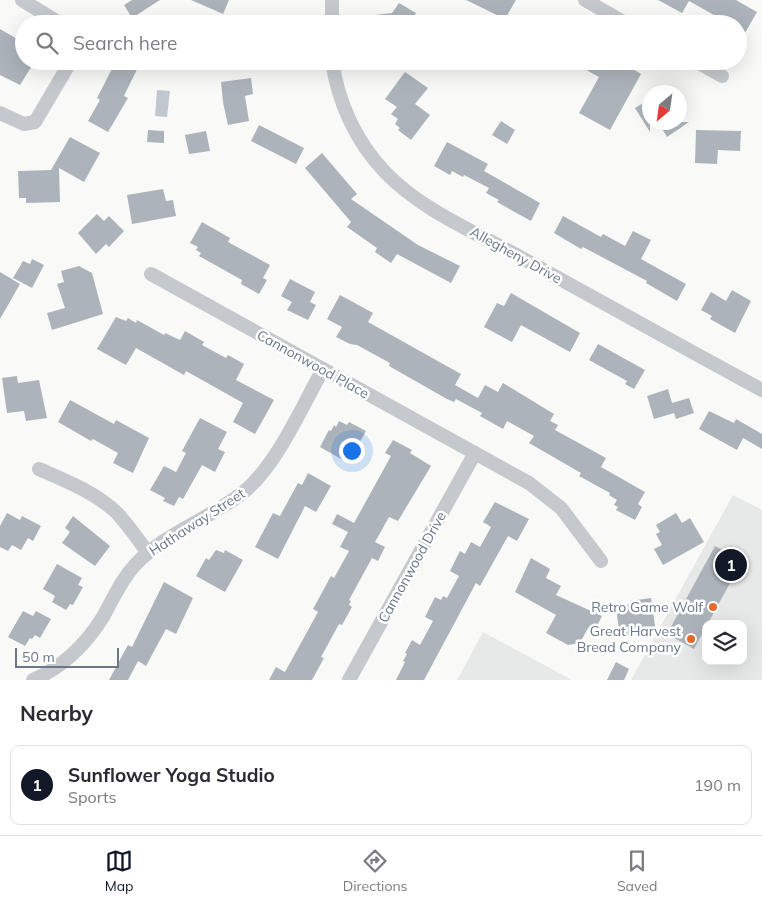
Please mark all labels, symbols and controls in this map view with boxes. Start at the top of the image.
search box [15,15,747,70]
icon: search [33,29,61,57]
text: Search here [73,31,177,55]
north arrow [642,85,687,130]
street label: Allegheny Drive [467,222,565,288]
street label: Cannonwood Place [254,326,372,402]
your location [339,438,365,464]
street label: Hathaway Street [146,484,248,560]
street label: Cannonwood Drive [374,508,450,626]
pin: 1 [715,546,747,584]
place label: Retro Game Wolf [591,598,703,616]
marker: Retro Game Wolf [707,601,719,613]
map controls [702,620,747,665]
button: layers [702,620,747,665]
place label: Great Harvest Bread Company [577,622,682,656]
marker: Great Harvest Bread Company [685,633,697,645]
scale bar [15,645,119,668]
text: 50 m [22,648,55,666]
text: Nearby [20,700,93,726]
text: Sunflower Yoga Studio [68,763,275,787]
text: 1 [32,775,42,795]
text: 190 m [694,775,741,795]
text: Sports [68,787,116,807]
tab: Map [105,847,133,895]
tab: Directions [343,847,408,895]
tab: Saved [617,847,657,895]

